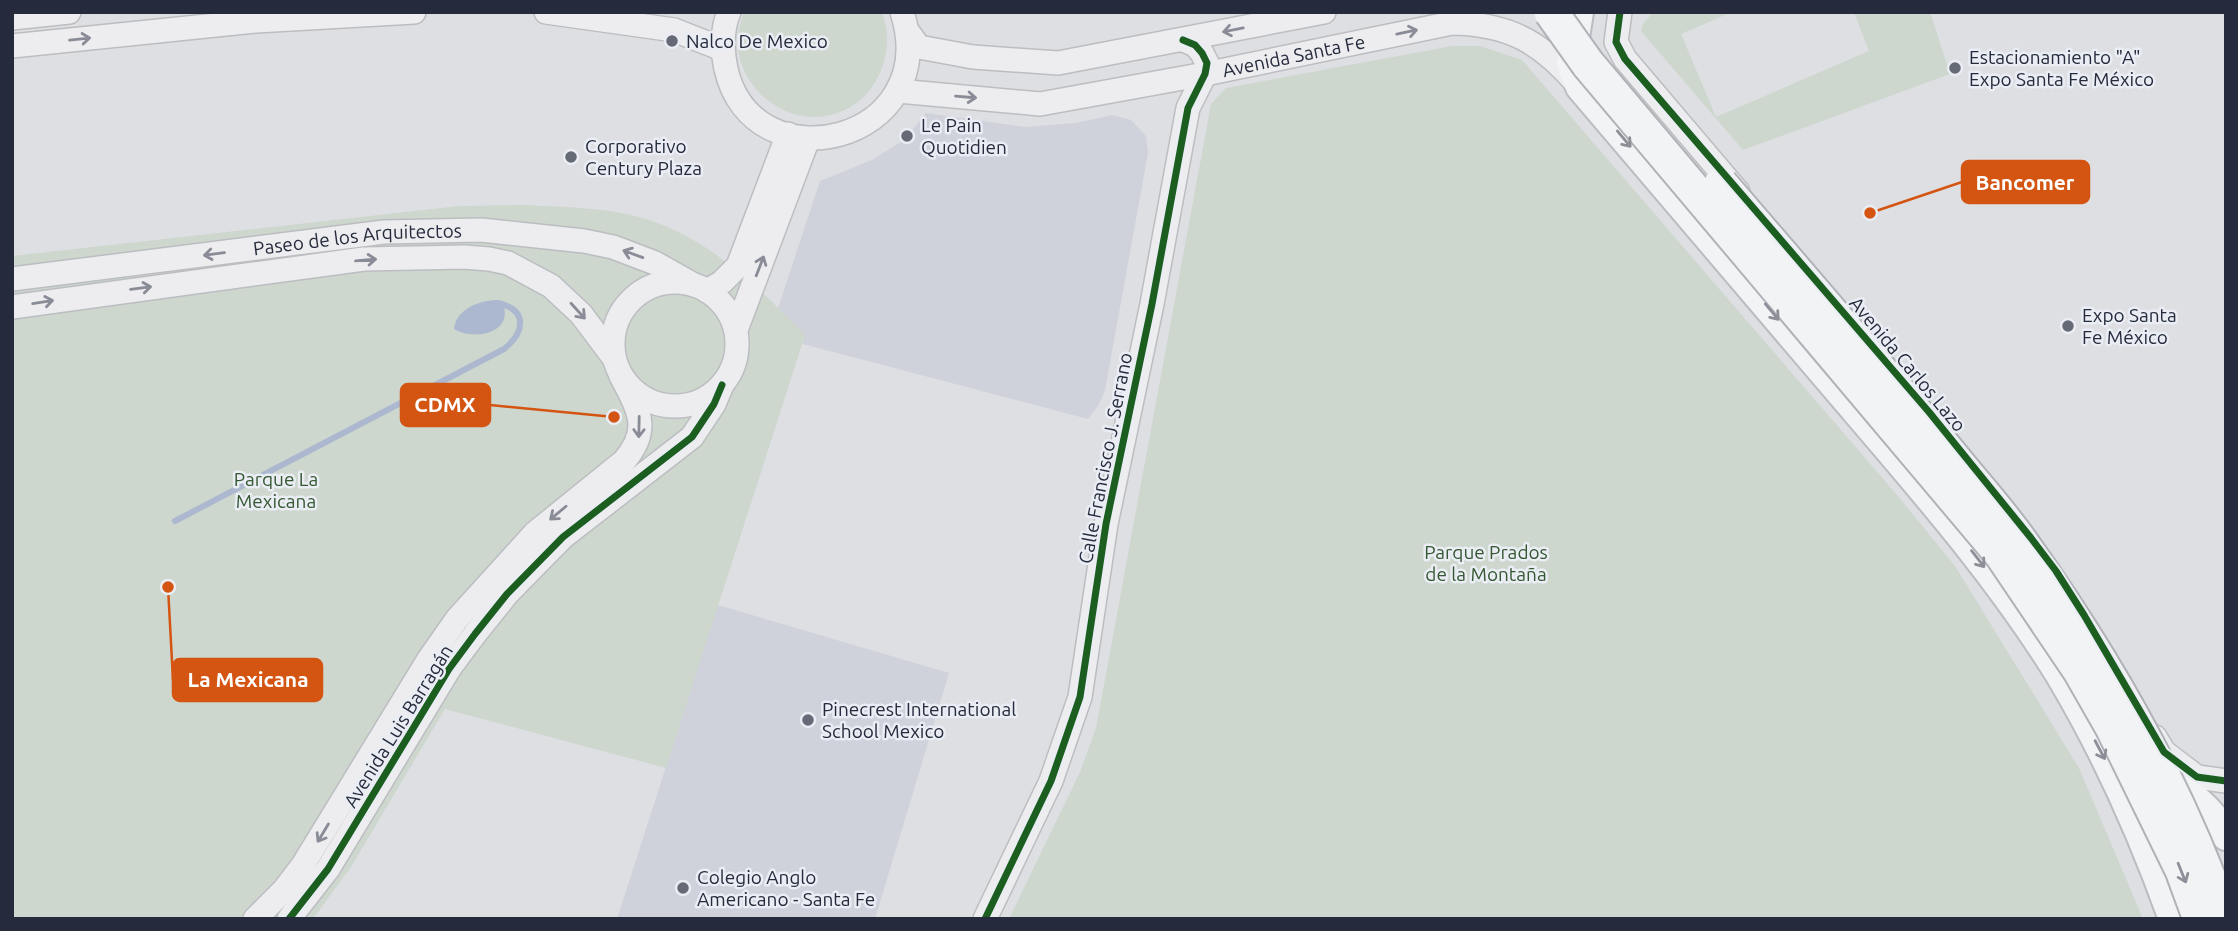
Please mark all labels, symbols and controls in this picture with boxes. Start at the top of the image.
one-way arrow [1222,24,1245,38]
one-way arrow [1395,25,1418,39]
place label: Nalco De Mexico [686,30,828,52]
street label: Avenida Santa Fe [1220,30,1367,81]
one-way arrow [68,32,91,45]
marker: Nalco De Mexico [664,33,680,49]
place label: Estacionamiento "A" Expo Santa Fe México [1969,46,2154,90]
marker: Estacionamiento "A" Expo Santa Fe México [1947,60,1963,76]
one-way arrow [954,91,977,104]
place label: Le Pain Quotidien [921,114,1007,158]
marker: Le Pain Quotidien [899,128,915,144]
one-way arrow [1616,129,1632,147]
place label: Corporativo Century Plaza [585,135,702,179]
marker: Corporativo Century Plaza [563,149,579,165]
callout: Bancomer [1962,161,2089,203]
text: Bancomer [1976,170,2075,194]
street label: Paseo de los Arquitectos [252,219,462,259]
one-way arrow [203,247,225,260]
one-way arrow [623,247,645,259]
one-way arrow [355,253,377,266]
one-way arrow [755,256,767,278]
one-way arrow [129,282,152,295]
street label: Avenida Carlos Lazo [1845,292,1971,436]
one-way arrow [31,295,54,308]
one-way arrow [569,302,586,319]
one-way arrow [1763,303,1779,321]
place label: Expo Santa Fe México [2082,304,2177,348]
marker: Expo Santa Fe México [2060,318,2076,334]
street label: Calle Francisco J. Serrano [1074,351,1136,565]
callout: CDMX [401,384,490,426]
text: CDMX [414,392,476,416]
one-way arrow [632,415,646,438]
park label: Parque La Mexicana [234,468,318,512]
one-way arrow [549,505,567,521]
park label: Parque Prados de la Montaña [1424,541,1548,585]
one-way arrow [1970,549,1985,567]
street label: Avenida Luis Barragán [339,641,457,811]
callout: La Mexicana [173,659,322,701]
text: La Mexicana [187,667,309,691]
place label: Pinecrest International School Mexico [822,698,1016,742]
marker: Pinecrest International School Mexico [800,712,816,728]
one-way arrow [2093,739,2107,760]
one-way arrow [316,823,330,843]
one-way arrow [2177,862,2190,884]
place label: Colegio Anglo Americano - Santa Fe [697,866,875,910]
marker: Colegio Anglo Americano - Santa Fe [675,880,691,896]

